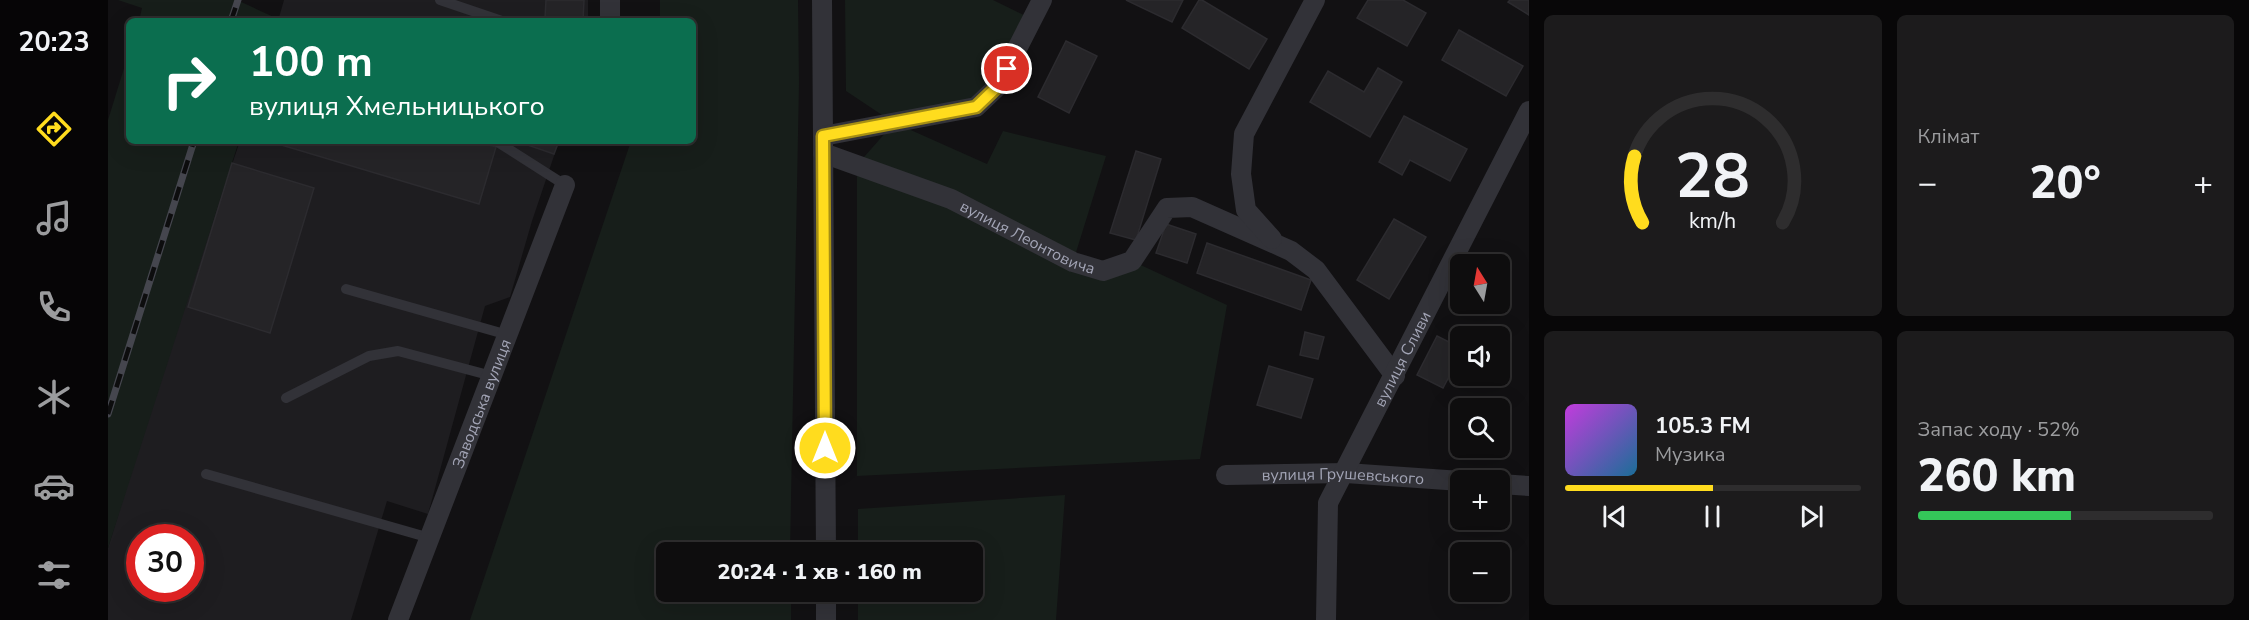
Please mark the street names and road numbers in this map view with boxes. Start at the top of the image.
street label: вулиця Леонтовича [956,196,1098,280]
street label: вулиця Сливи [1369,308,1437,411]
street label: Заводська вулиця [447,336,517,472]
street label: вулиця Грушевського [1261,463,1425,490]

